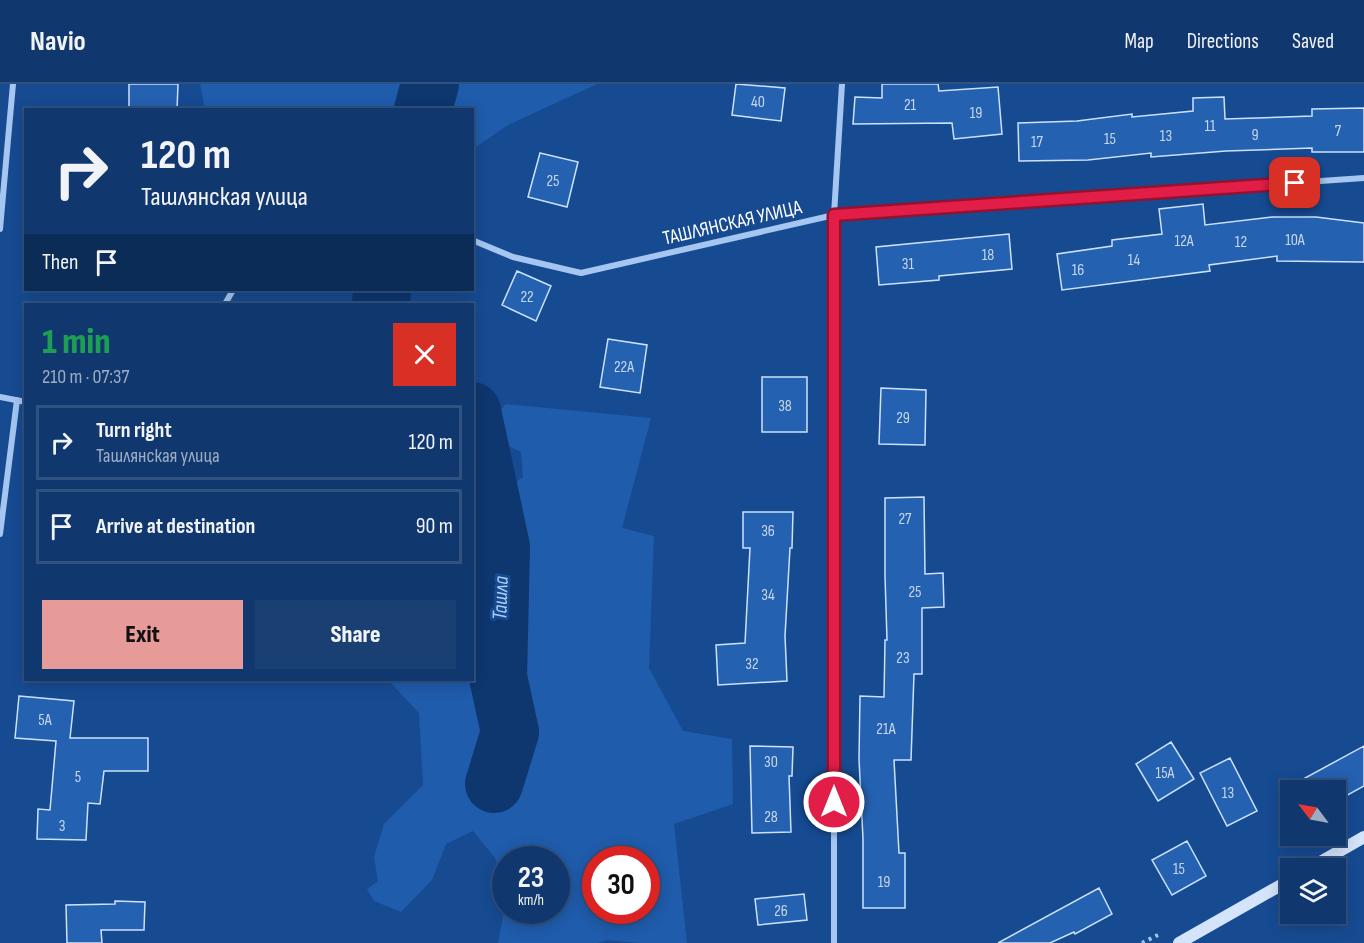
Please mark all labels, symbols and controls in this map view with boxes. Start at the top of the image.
text: Navio [30,25,86,58]
text: Map [1124,29,1154,54]
text: Directions [1187,29,1259,54]
text: Saved [1292,29,1334,54]
house number: 40 [751,93,765,112]
house number: 21 [904,96,917,115]
house number: 19 [970,104,982,123]
house number: 11 [1204,117,1216,136]
house number: 7 [1335,122,1342,141]
house number: 9 [1251,126,1259,145]
house number: 13 [1160,127,1172,146]
text: 120 m [141,130,231,181]
house number: 15 [1104,130,1116,149]
icon: right [42,132,120,210]
house number: 17 [1031,133,1044,152]
pin [1269,157,1320,208]
icon: arrive [1278,166,1311,199]
house number: 25 [546,172,560,191]
text: Ташлянская улица [141,181,308,213]
street label: ТАШЛЯНСКАЯ УЛИЦА [660,195,805,251]
house number: 10А [1285,231,1305,250]
house number: 12А [1174,232,1194,251]
house number: 12 [1235,233,1247,252]
icon: arrive [90,246,123,279]
house number: 18 [982,246,994,265]
text: Then [42,249,78,276]
house number: 14 [1128,251,1140,270]
house number: 31 [902,255,915,274]
house number: 16 [1072,261,1084,280]
house number: 22 [520,288,534,307]
text: 1 min [42,321,110,364]
button: close [393,323,456,386]
house number: 22А [614,358,634,377]
text: 210 m · 07:37 [42,365,129,389]
house number: 38 [778,397,792,416]
house number: 29 [896,409,910,428]
text: Turn right [96,417,172,444]
icon: right [45,426,78,459]
text: 120 m [409,429,453,456]
text: Ташлянская улица [96,444,220,468]
icon: arrive [45,510,78,543]
house number: 27 [898,510,912,529]
text: Arrive at destination [96,513,255,540]
text: 90 m [416,513,453,540]
house number: 36 [761,522,775,541]
water label: Ташла [487,575,514,621]
house number: 25 [908,583,922,602]
house number: 34 [761,586,775,605]
button: Exit [42,600,243,669]
button: Share [255,600,456,669]
house number: 23 [896,649,910,668]
house number: 32 [745,655,759,674]
house number: 5А [38,711,52,730]
house number: 21А [876,720,896,739]
house number: 30 [764,753,778,772]
house number: 15А [1156,764,1175,783]
house number: 5 [75,768,81,787]
position arrow [802,770,866,834]
north arrow [1280,780,1346,846]
map controls [1280,780,1346,924]
house number: 13 [1222,784,1234,803]
house number: 28 [764,808,778,827]
house number: 3 [59,817,65,836]
speed limit sign: 30 [582,846,660,924]
button: layers [1280,858,1346,924]
text: 23 [518,860,544,896]
house number: 15 [1173,860,1185,879]
house number: 19 [878,873,890,892]
text: km/h [518,891,544,910]
house number: 26 [774,902,788,921]

